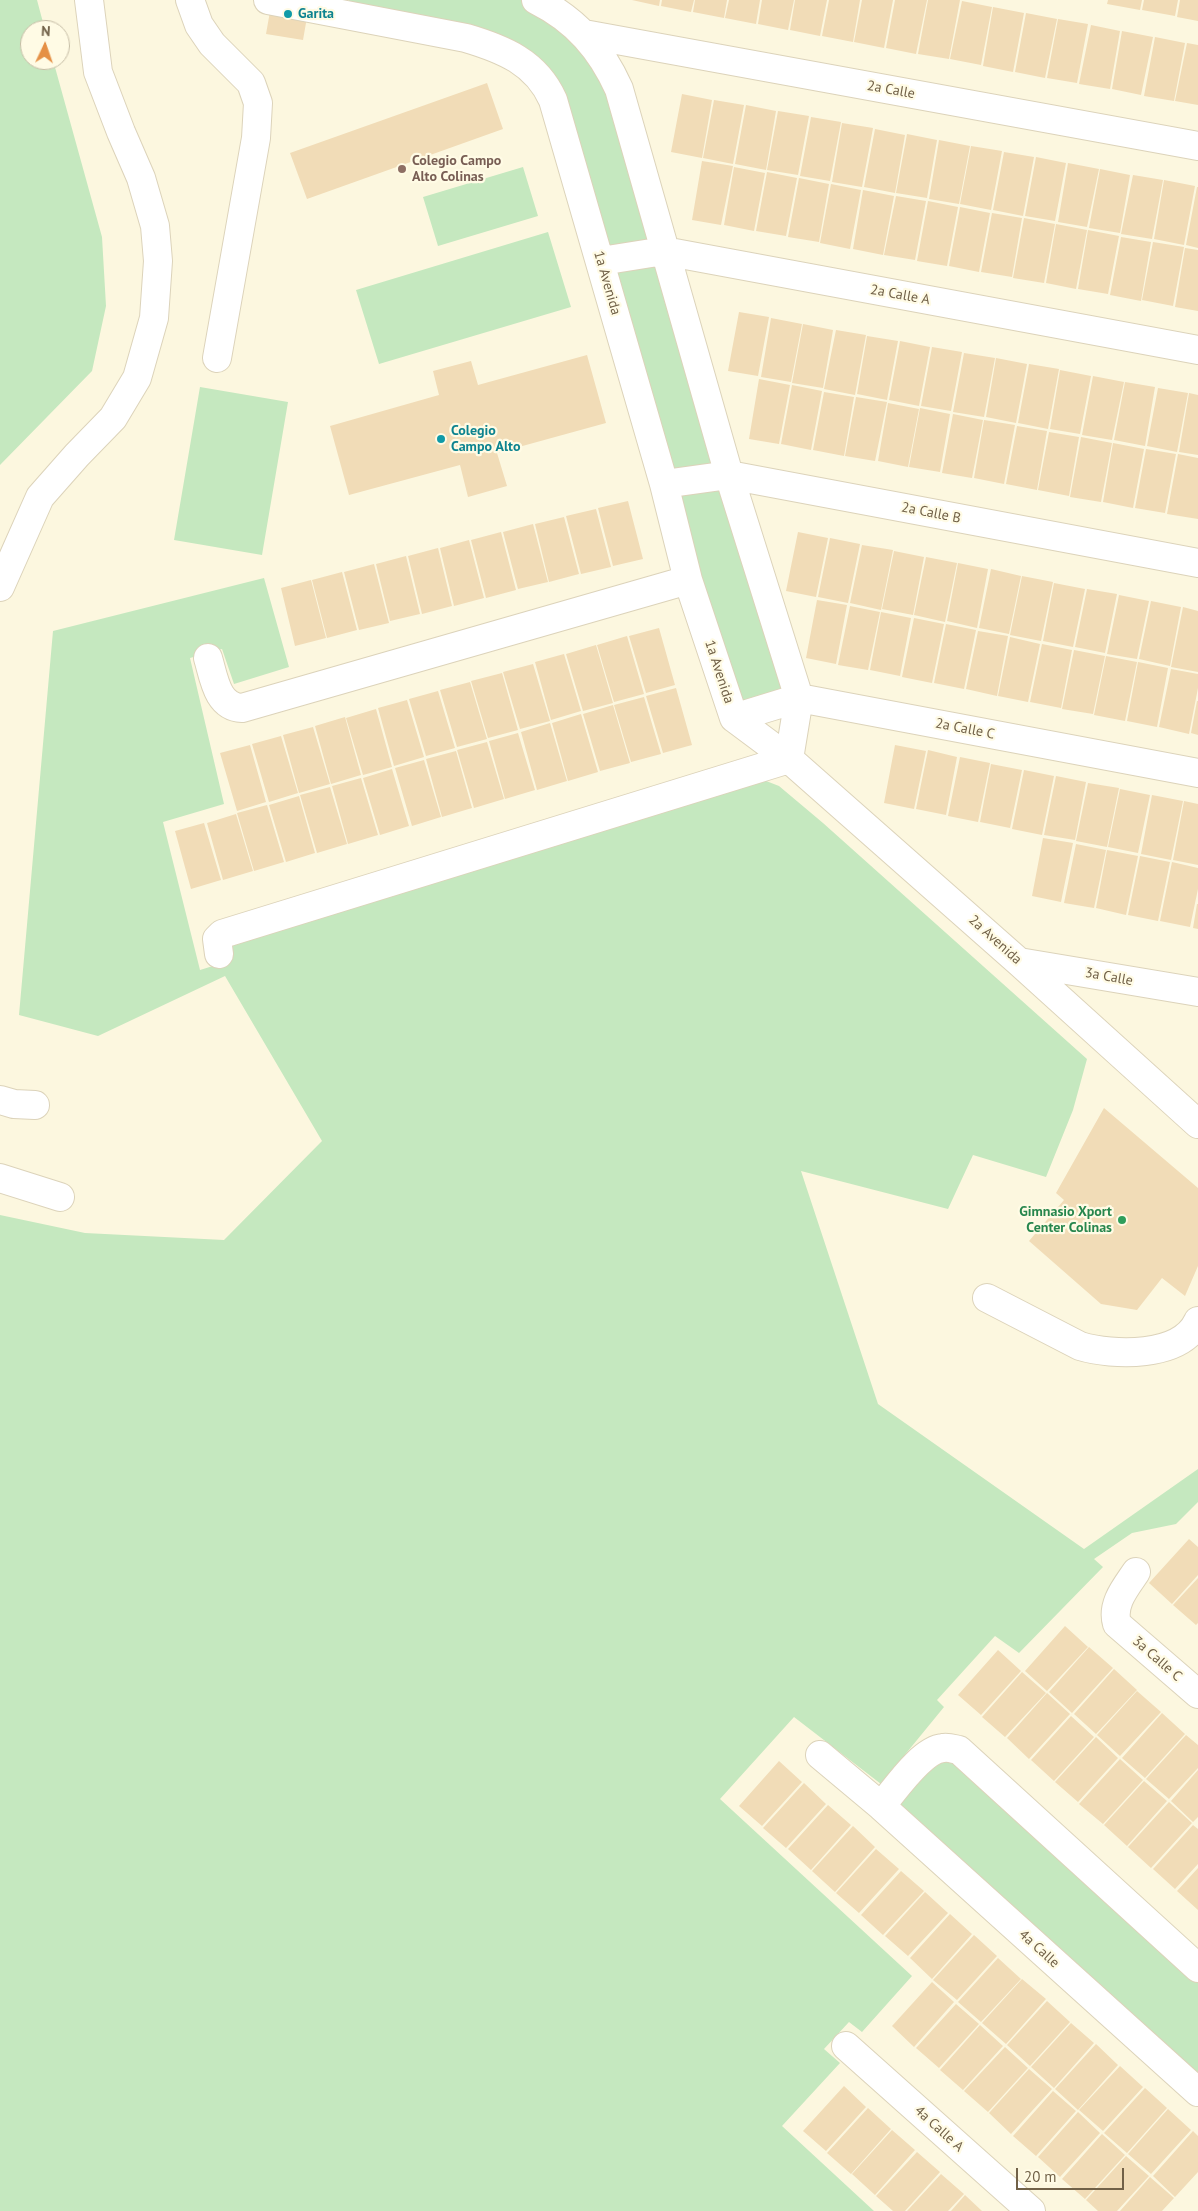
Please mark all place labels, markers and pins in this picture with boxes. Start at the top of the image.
place label: Garita [298,6,334,22]
marker: Garita [282,8,294,20]
place label: Colegio Campo Alto Colinas [412,153,501,186]
marker: Colegio Campo Alto Colinas [396,163,408,175]
place label: Colegio Campo Alto [451,423,520,456]
marker: Colegio Campo Alto [435,433,447,445]
place label: Gimnasio Xport Center Colinas [1019,1204,1112,1236]
marker: Gimnasio Xport Center Colinas [1116,1214,1128,1226]

